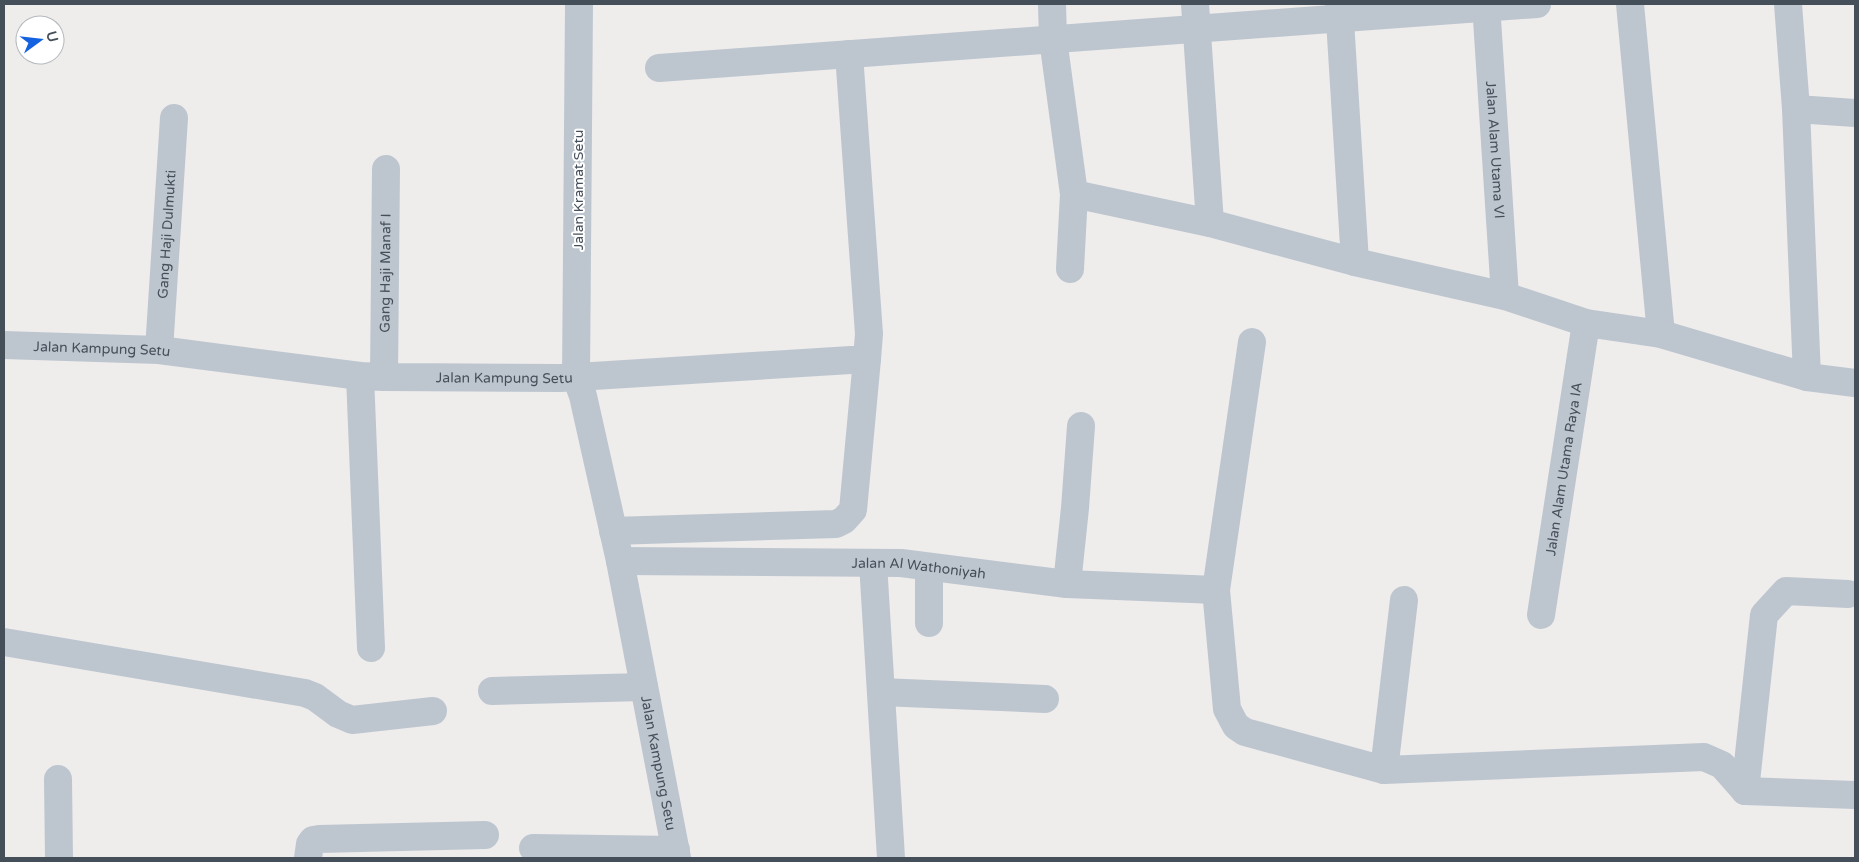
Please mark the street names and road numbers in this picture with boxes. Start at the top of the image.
street label: Jalan Alam Utama VI [1483,80,1508,219]
street label: Jalan Kramat Setu [570,130,587,250]
street label: Gang Haji Dulmukti [154,169,179,299]
street label: Gang Haji Manaf I [376,213,394,333]
street label: Jalan Kampung Setu [33,337,171,360]
street label: Jalan Kampung Setu [436,369,573,387]
street label: Jalan Alam Utama Raya IA [1542,381,1585,557]
street label: Jalan Al Wathoniyah [851,554,987,582]
street label: Jalan Kampung Setu [638,694,680,832]

